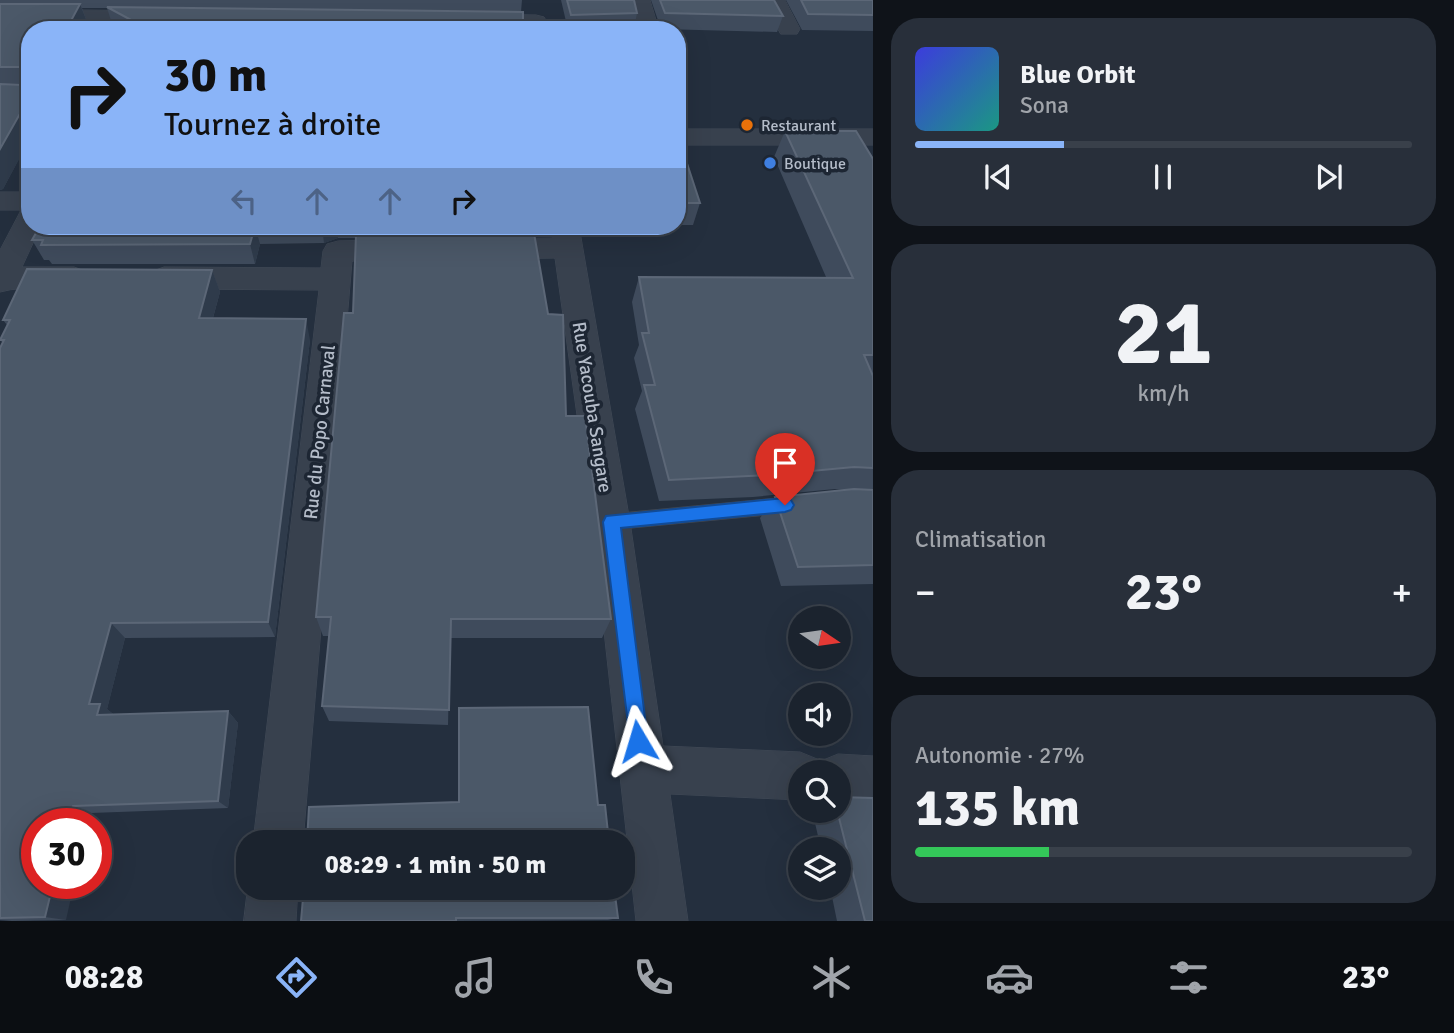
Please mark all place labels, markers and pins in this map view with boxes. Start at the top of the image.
place label: Restaurant [761,116,836,136]
marker: Restaurant [739,117,755,133]
place label: Boutique [784,154,846,174]
marker: Boutique [762,155,778,171]
pin [755,433,815,505]

